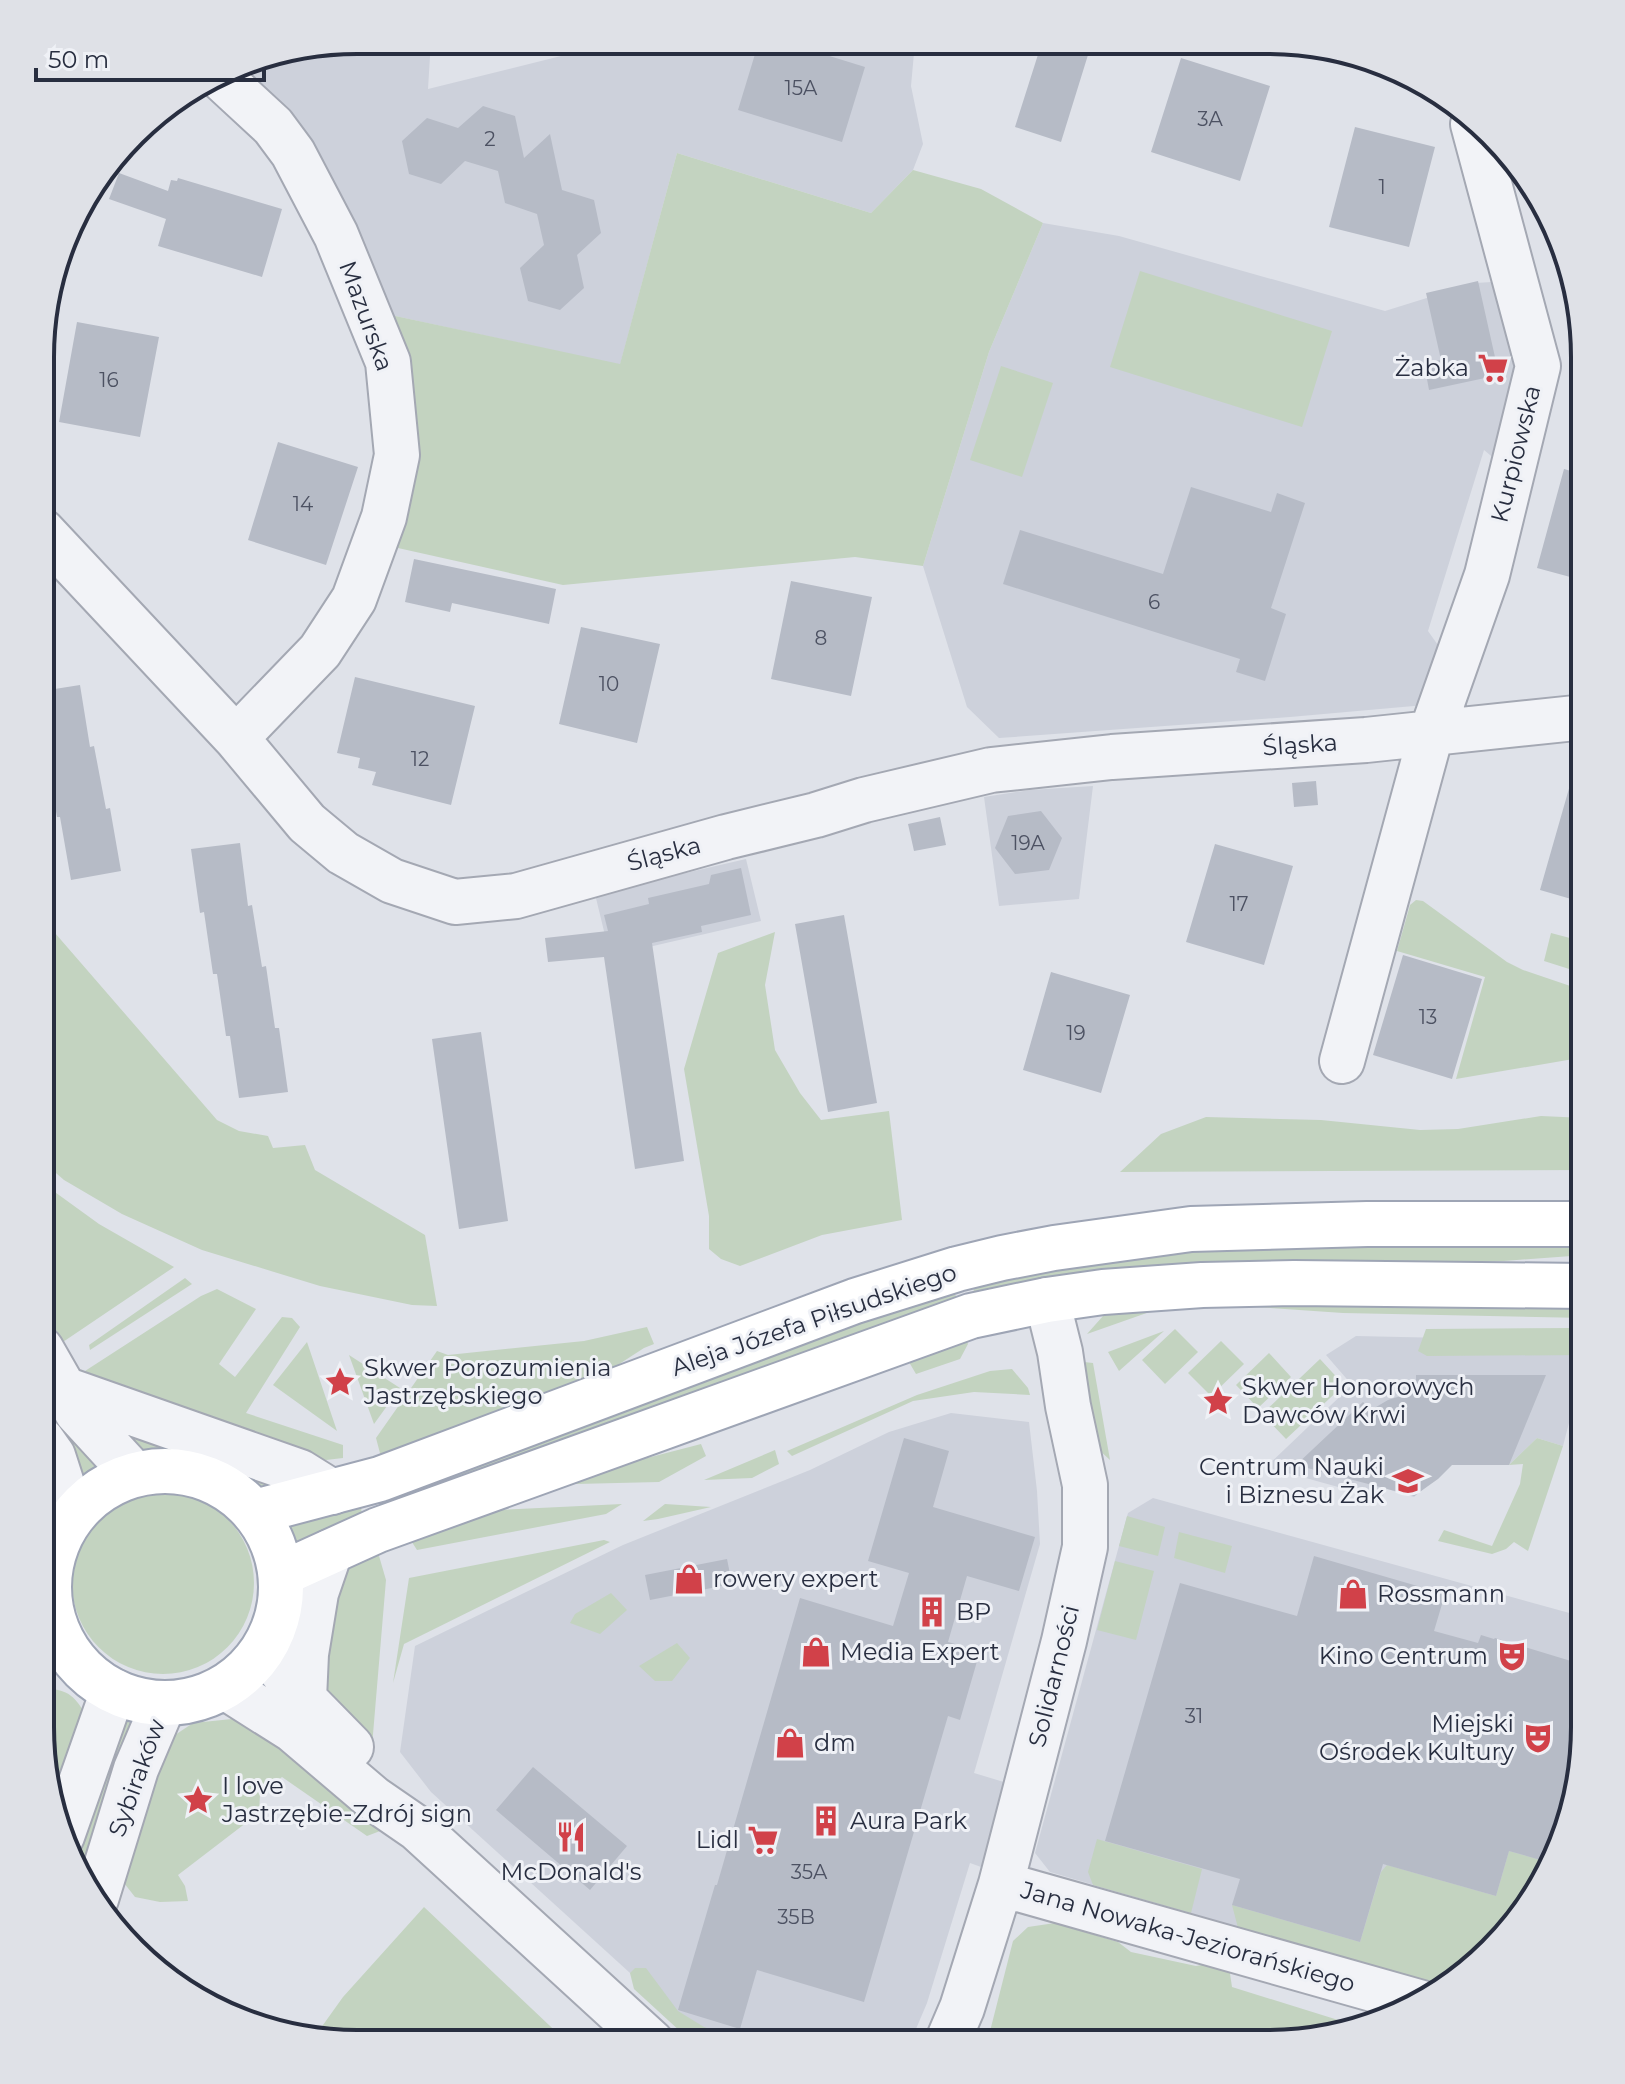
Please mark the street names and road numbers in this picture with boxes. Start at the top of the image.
street label: Mazurska [333,257,400,375]
street label: Kurpiowska [1484,382,1547,526]
street label: Śląska [1261,727,1339,762]
street label: Śląska [624,830,704,877]
street label: Aleja Józefa Piłsudskiego [667,1257,960,1382]
street label: Solidarności [1022,1602,1085,1750]
street label: Sybiraków [102,1715,171,1841]
street label: Jana Nowaka-Jeziorańskiego [1017,1875,1359,1998]

